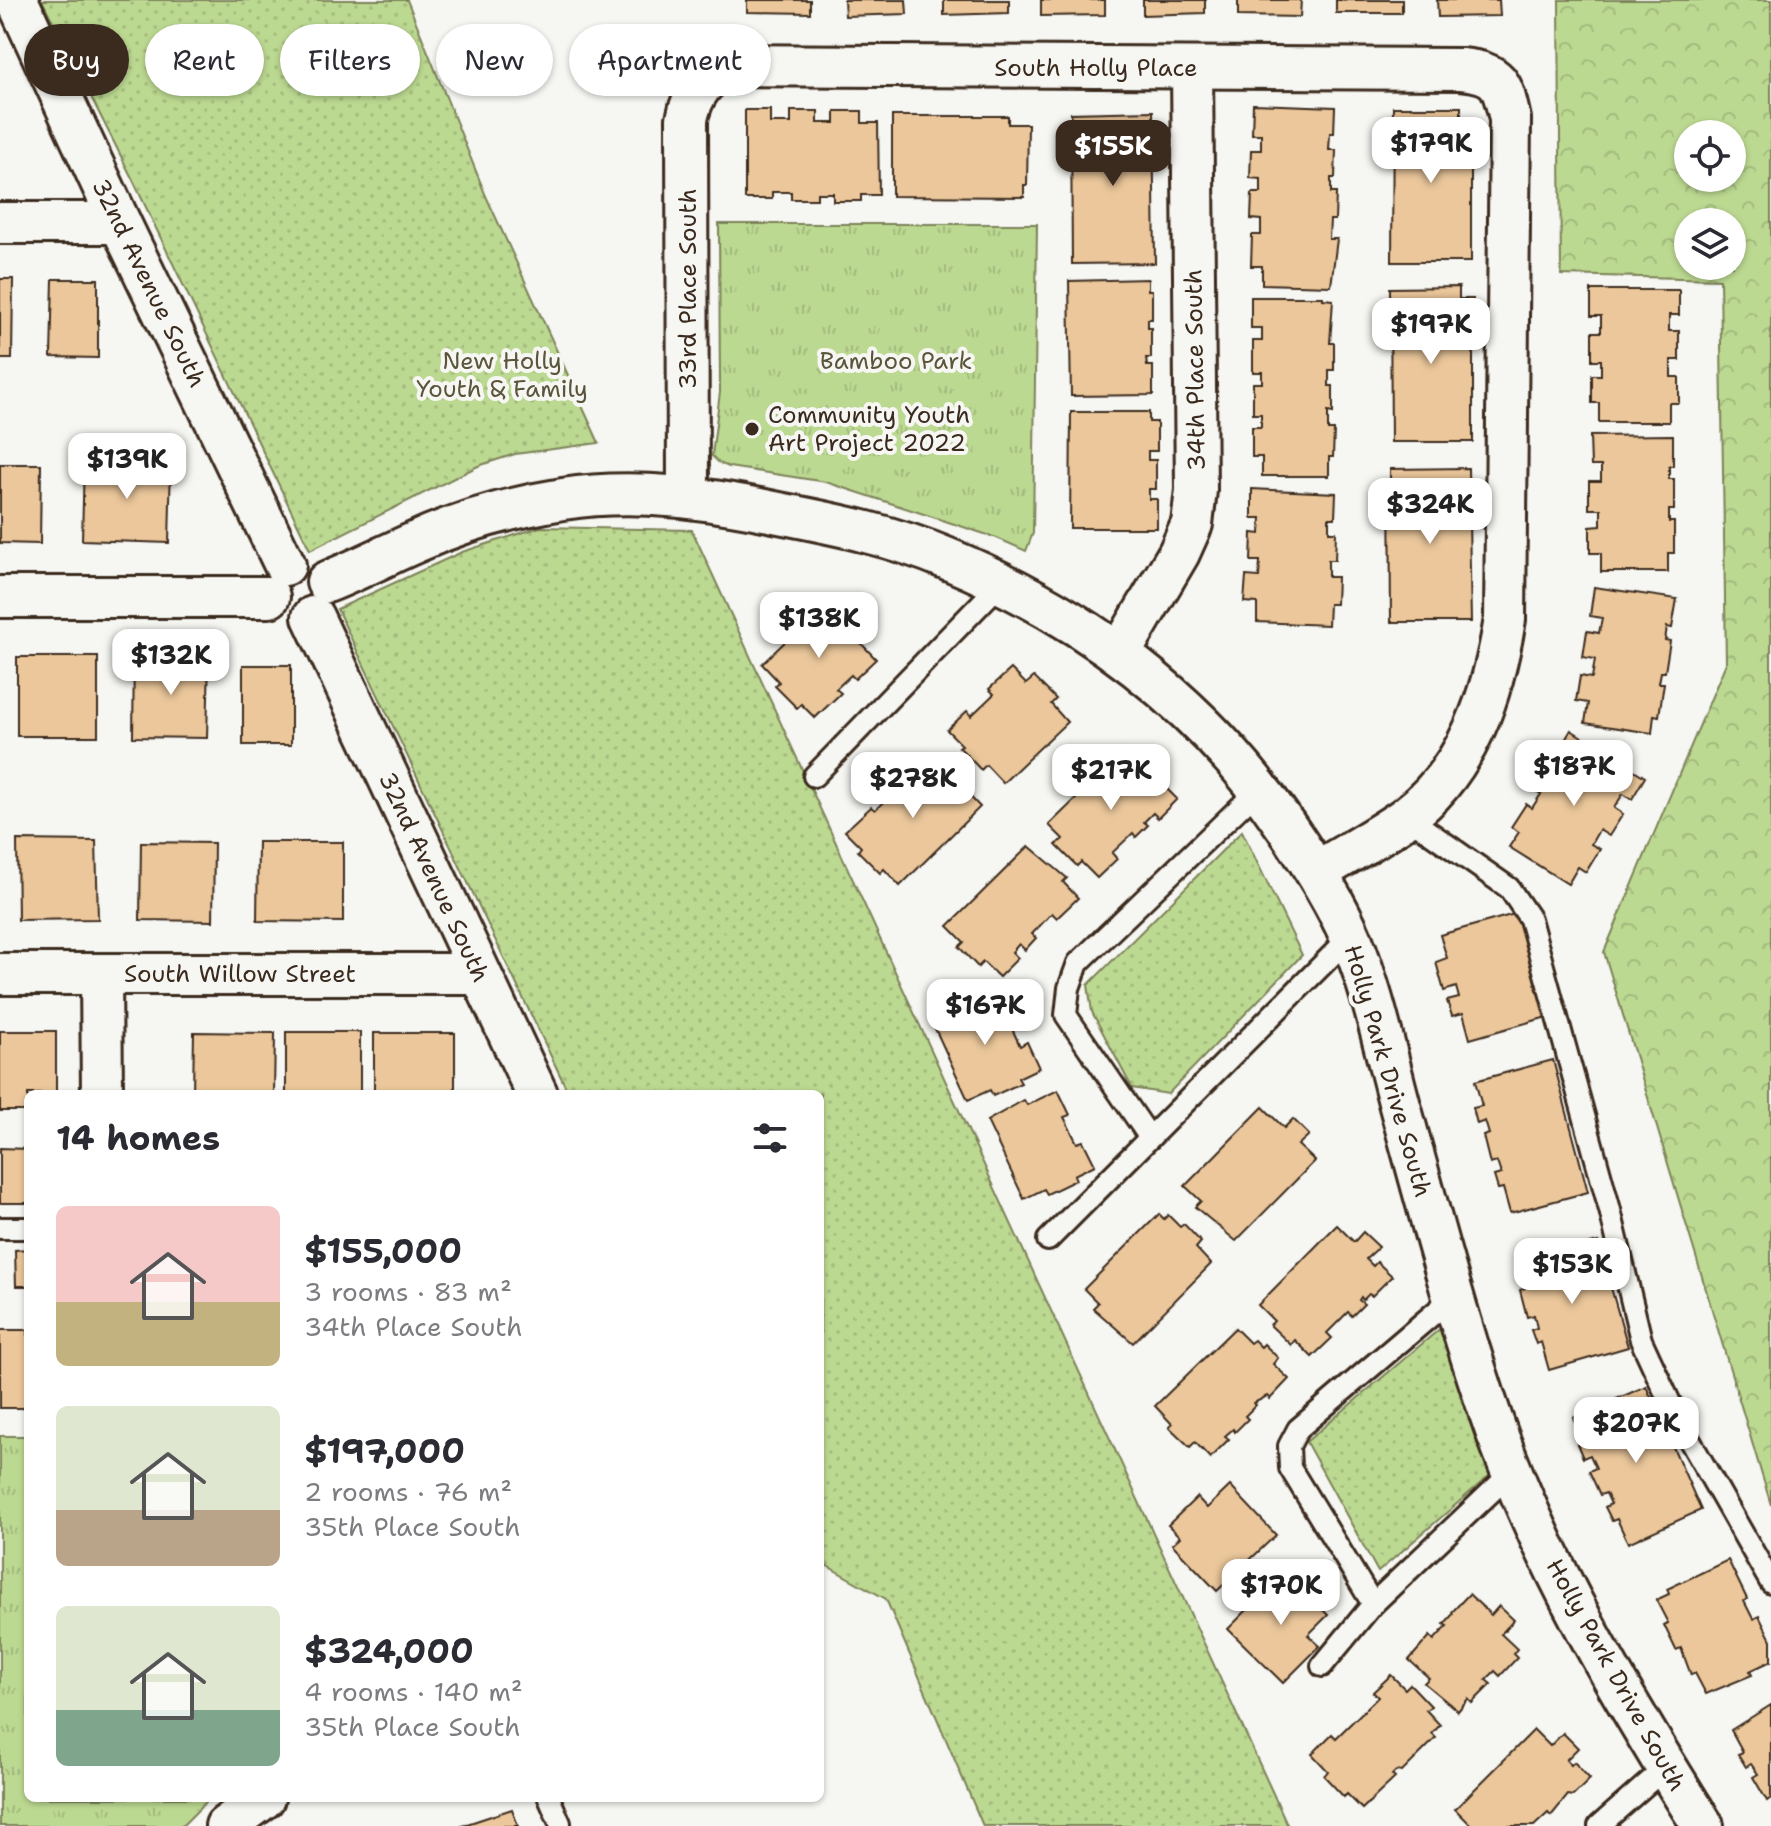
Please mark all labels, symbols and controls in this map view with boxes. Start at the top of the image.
chip: Buy [24,24,129,96]
chip: Rent [145,24,264,96]
chip: Filters [280,24,420,96]
chip: New [436,24,553,96]
chip: Apartment [569,24,771,96]
street label: South Holly Place [994,52,1198,84]
pin: $179K [1375,117,1487,185]
pin: $155K [1057,120,1169,188]
map controls [1674,120,1746,280]
button: locate [1674,120,1746,192]
text: $179K [1390,125,1472,160]
text: $155K [1074,128,1152,163]
street label: 32nd Avenue South [85,173,213,393]
street label: 33rd Place South [672,188,704,390]
button: layers [1674,208,1746,280]
street label: 34th Place South [1177,269,1213,471]
pin: $197K [1375,298,1487,366]
text: $197K [1390,306,1472,341]
park label: New Holly Youth & Family [416,345,588,405]
park label: Bamboo Park [820,345,972,377]
place label: Community Youth Art Project 2022 [768,399,970,459]
marker: Community Youth Art Project 2022 [743,420,761,438]
pin: $139K [71,433,183,501]
text: $139K [86,441,168,476]
pin: $324K [1374,478,1486,546]
text: $324K [1386,486,1474,521]
pin: $138K [763,592,875,660]
text: $138K [778,600,860,635]
pin: $132K [115,629,227,697]
text: $132K [130,637,212,672]
pin: $187K [1518,740,1630,808]
pin: $217K [1055,744,1167,812]
text: $187K [1533,748,1615,783]
pin: $278K [857,752,969,820]
text: $217K [1070,752,1152,787]
text: $278K [869,760,957,795]
street label: 32nd Avenue South [371,767,497,987]
street label: Holly Park Drive South [1337,941,1439,1201]
street label: South Willow Street [124,958,356,990]
pin: $167K [929,979,1041,1047]
text: $167K [945,987,1025,1022]
text: 14 homes [56,1115,220,1161]
icon: filters [748,1116,792,1160]
text: $155,000 [304,1228,462,1274]
icon: home [120,1238,216,1334]
pin: $153K [1516,1238,1628,1306]
text: $153K [1532,1246,1612,1281]
text: 3 rooms · 83 m² [304,1274,512,1309]
text: 34th Place South [304,1309,522,1344]
pin: $207K [1580,1397,1692,1465]
text: $207K [1592,1405,1680,1440]
text: $197,000 [304,1428,465,1474]
icon: home [120,1438,216,1534]
text: 2 rooms · 76 m² [304,1474,512,1509]
text: 35th Place South [304,1509,521,1544]
street label: Holly Park Drive South [1539,1553,1693,1797]
pin: $170K [1225,1559,1337,1627]
text: $170K [1240,1567,1322,1602]
text: $324,000 [304,1628,474,1674]
icon: home [120,1638,216,1734]
text: 4 rooms · 140 m² [304,1674,523,1709]
text: 35th Place South [304,1709,521,1744]

